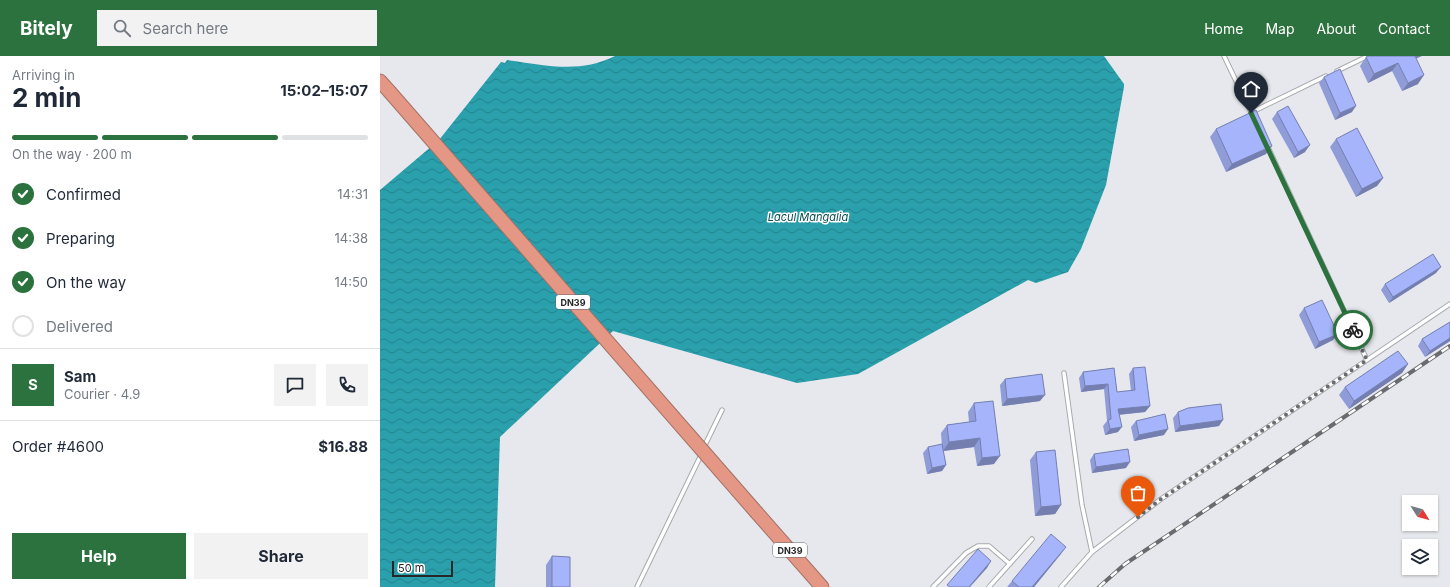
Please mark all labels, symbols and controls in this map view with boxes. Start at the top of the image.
search box [97,10,377,46]
text: Bitely [20,17,73,40]
icon: search [111,17,133,39]
text: Search here [143,19,228,38]
text: Home [1204,20,1243,37]
text: Map [1265,20,1295,37]
text: About [1317,20,1356,37]
text: Contact [1378,20,1430,37]
text: Arriving in [12,67,75,83]
pin [1234,72,1268,113]
icon: home [1240,78,1262,100]
text: 15:02–15:07 [280,81,368,100]
text: 2 min [12,82,82,113]
text: On the way · 200 m [12,146,132,162]
icon: check [12,183,34,205]
text: Confirmed [46,185,121,204]
text: 14:31 [337,186,368,202]
water label: Lacul Mangalia [768,210,848,224]
icon: check [12,227,34,249]
text: Preparing [46,229,115,248]
text: 14:38 [334,230,368,246]
icon: check [12,271,34,293]
text: On the way [46,273,126,292]
text: 14:50 [334,274,368,290]
road number: DN39 [556,295,590,309]
courier [1333,310,1373,350]
text: Delivered [46,317,113,336]
icon: bike [1342,319,1364,341]
button: chat [274,364,316,406]
button: phone [326,364,368,406]
text: Sam [64,367,96,386]
text: S [28,375,38,394]
text: Courier · 4.9 [64,386,140,402]
text: Order #4600 [12,437,104,456]
text: $16.88 [318,437,368,456]
pin [1121,476,1155,517]
icon: bag [1127,482,1149,504]
north arrow [1402,495,1438,531]
map controls [1402,495,1438,575]
button: Help [12,533,186,579]
button: Share [194,533,368,579]
button: layers [1402,539,1438,575]
road number: DN39 [773,543,807,557]
scale bar [392,559,453,578]
text: 50 m [398,561,424,575]

